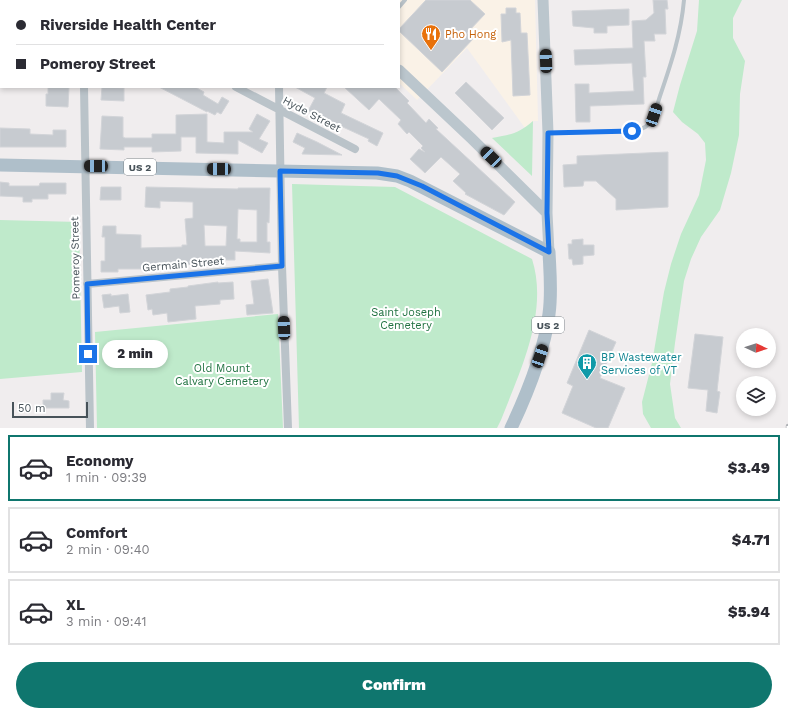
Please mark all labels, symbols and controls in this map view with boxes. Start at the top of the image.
text: Riverside Health Center [40,16,216,34]
restaurant icon: Pho Hong [420,23,442,51]
place label: Pho Hong [445,28,496,41]
car [540,49,552,73]
text: Pomeroy Street [40,55,155,73]
street label: Hyde Street [281,94,343,135]
car [644,102,664,128]
route start [623,122,641,140]
car [478,144,504,170]
road number: US 2 [124,159,156,175]
car [84,160,108,172]
car [207,163,231,175]
street label: Pomeroy Street [68,216,83,300]
street label: Germain Street [142,254,225,275]
park label: Saint Joseph Cemetery [371,306,441,332]
car [278,316,290,340]
road number: US 2 [532,317,564,333]
north arrow [736,328,776,368]
map controls [736,328,776,416]
callout: 2 min [102,340,168,368]
car [530,343,550,369]
route end [79,345,97,363]
text: 2 min [117,346,153,361]
place label: BP Wastewater Services of VT [601,351,682,377]
building icon: BP Wastewater Services of VT [576,352,598,380]
park label: Old Mount Calvary Cemetery [175,362,269,388]
button: layers [736,376,776,416]
scale bar [12,400,88,419]
text: 50 m [18,402,45,415]
icon: car [18,450,54,486]
text: Economy [66,452,133,470]
text: $3.49 [728,459,770,477]
text: 1 min · 09:39 [66,470,147,485]
icon: car [18,522,54,558]
text: Comfort [66,524,127,542]
text: $4.71 [732,531,770,549]
text: 2 min · 09:40 [66,542,150,557]
icon: car [18,594,54,630]
text: XL [66,596,85,614]
text: $5.94 [728,603,770,621]
text: 3 min · 09:41 [66,614,146,629]
button: Confirm [16,662,772,708]

